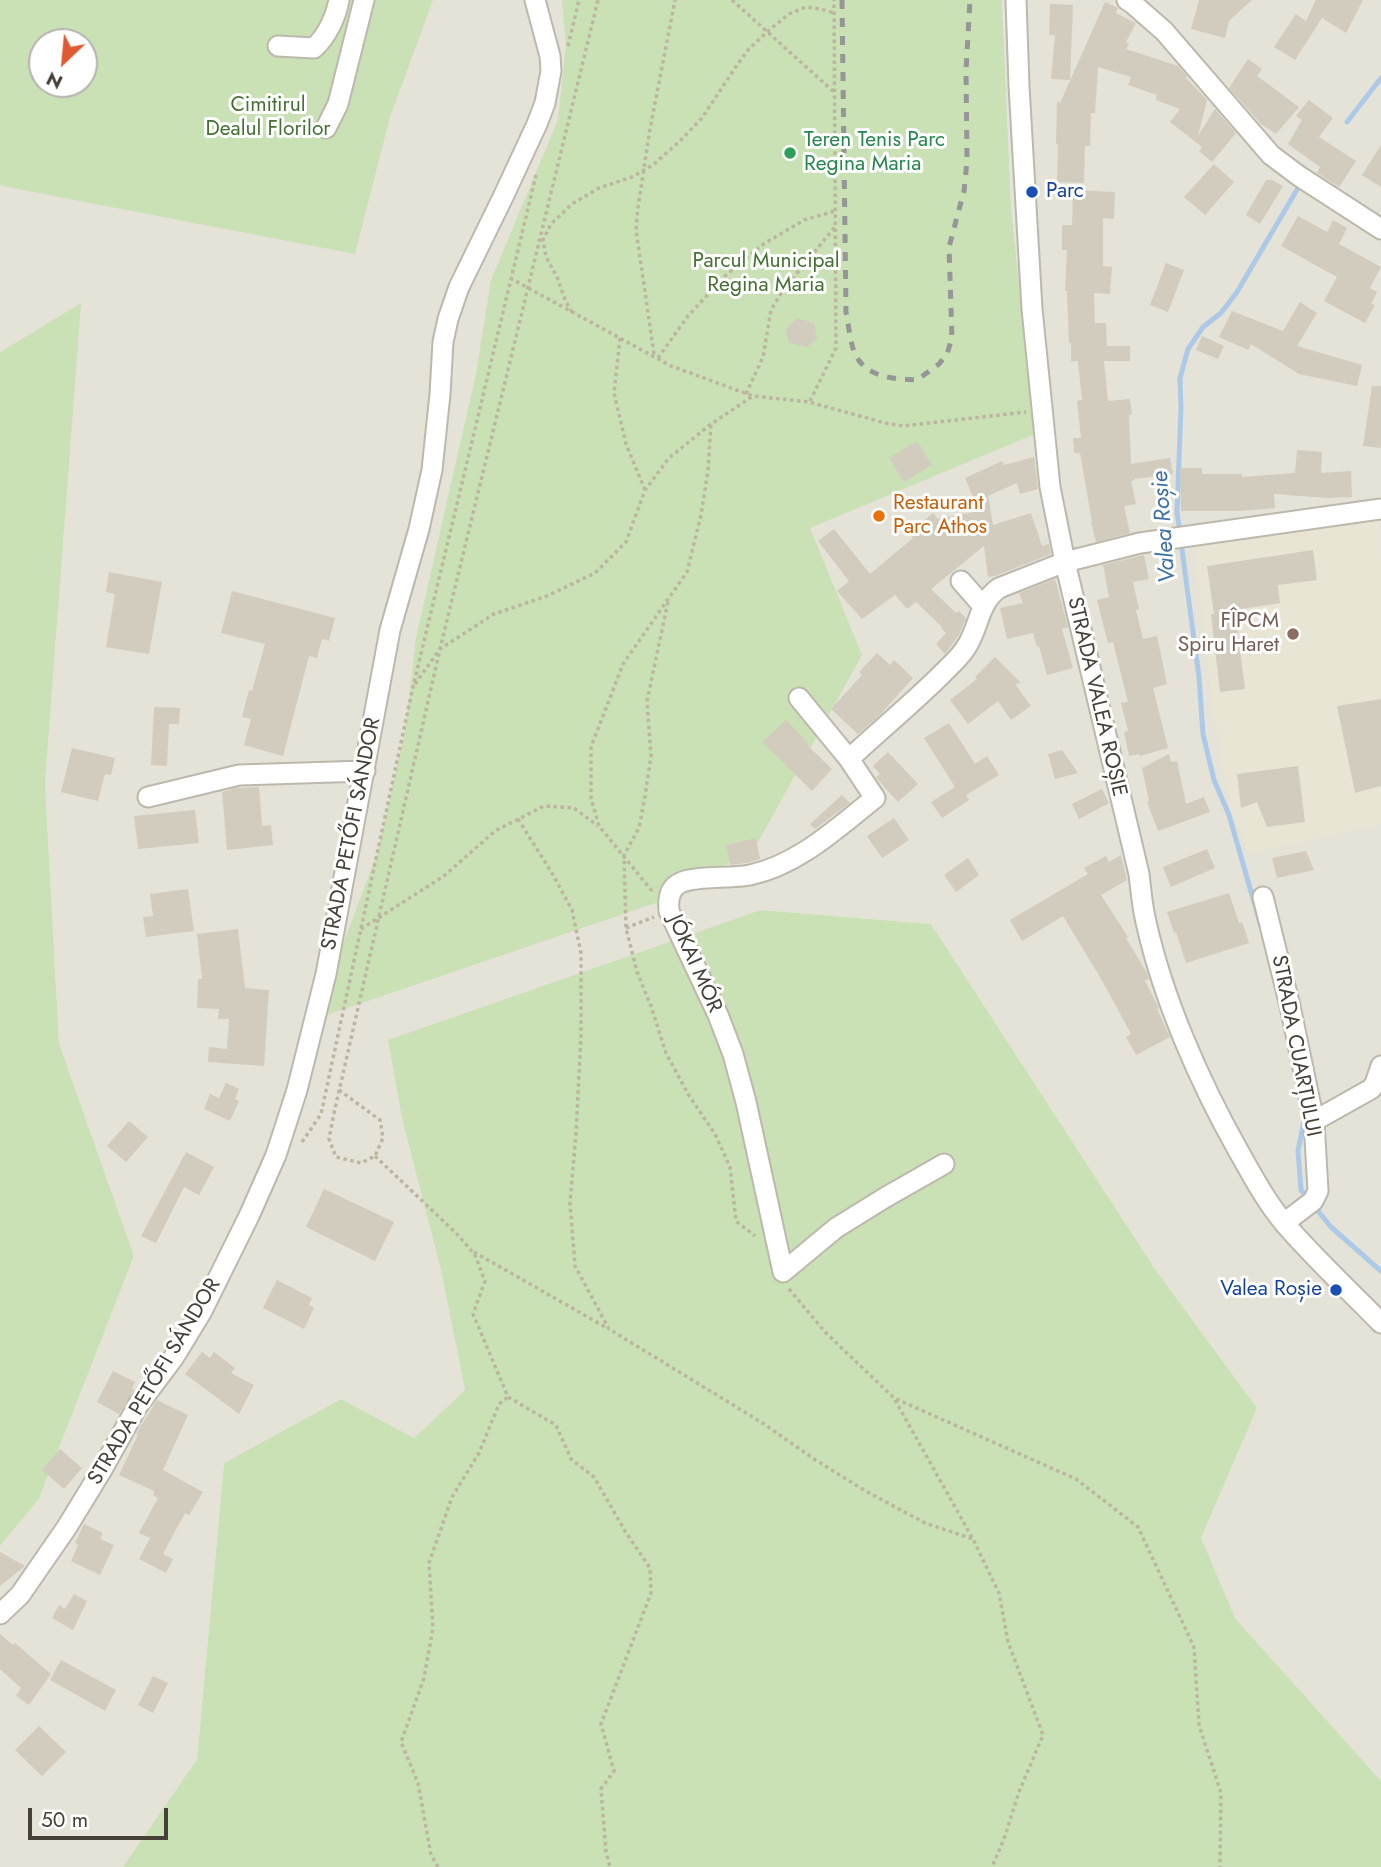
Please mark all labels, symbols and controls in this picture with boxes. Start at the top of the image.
north arrow [28,28,98,98]
text: N [42,65,67,96]
park label: Cimitirul Dealul Florilor [205,93,331,143]
place label: Teren Tenis Parc Regina Maria [804,128,945,178]
marker: Teren Tenis Parc Regina Maria [782,145,798,161]
place label: Parc [1046,179,1084,205]
marker: Parc [1024,184,1040,200]
park label: Parcul Municipal Regina Maria [693,249,839,299]
water label: Valea Roșie [1147,470,1183,584]
place label: Restaurant Parc Athos [893,491,987,541]
marker: Restaurant Parc Athos [871,508,887,524]
street label: STRADA VALEA ROȘIE [1061,595,1131,799]
place label: FÎPCM Spiru Haret [1178,609,1279,659]
marker: FÎPCM Spiru Haret [1285,626,1301,642]
street label: STRADA PETŐFI SÁNDOR [317,716,387,952]
street label: JÓKAI MÓR [661,911,727,1017]
street label: STRADA CUARȚULUI [1265,953,1325,1139]
street label: STRADA PETŐFI SÁNDOR [83,1274,227,1490]
place label: Valea Roșie [1220,1277,1322,1303]
marker: Valea Roșie [1328,1282,1344,1298]
scale bar [32,1794,172,1838]
text: 50 m [41,1805,88,1835]

